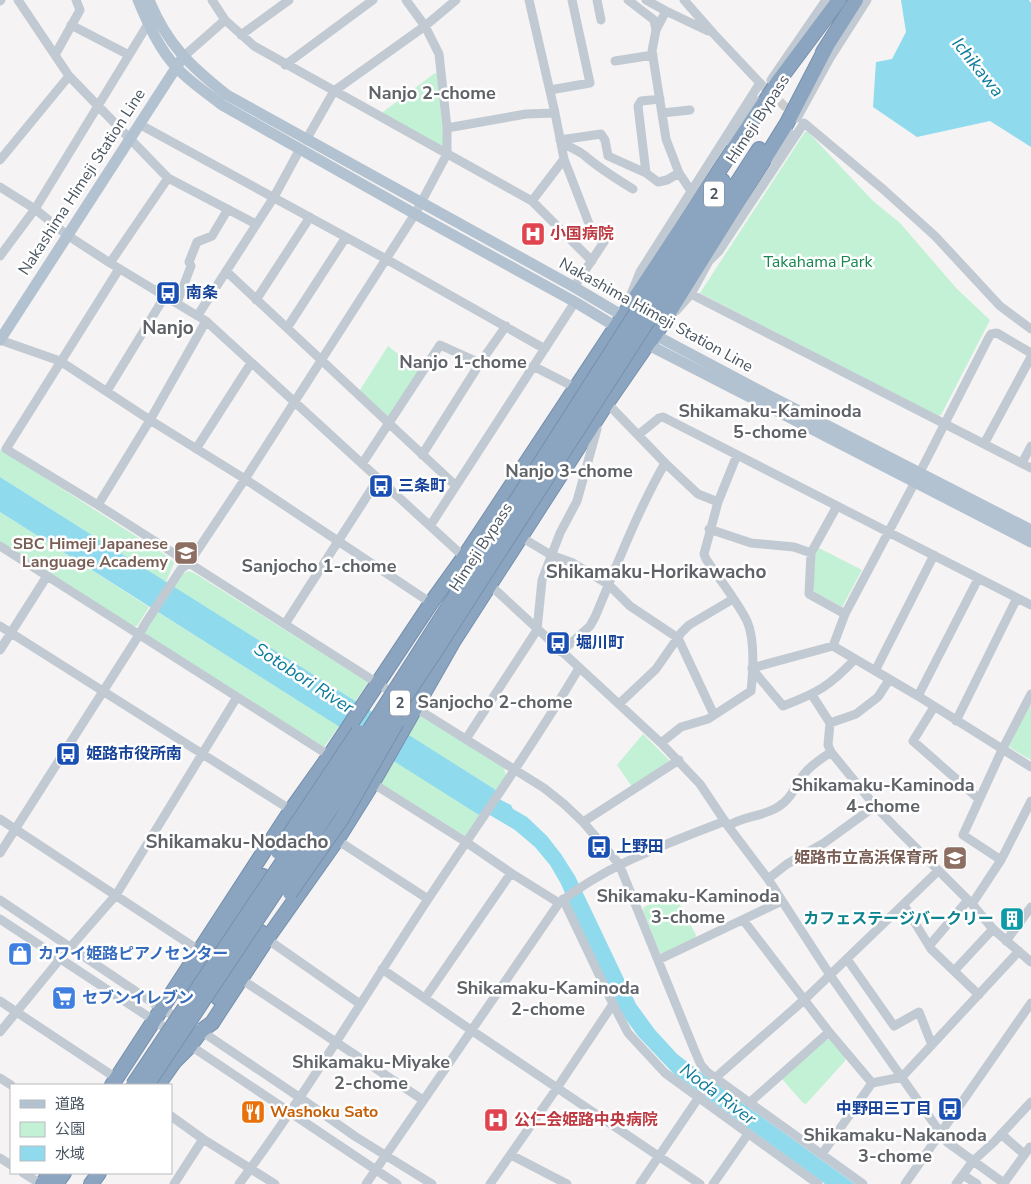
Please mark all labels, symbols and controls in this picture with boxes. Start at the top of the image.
water label: Ichikawa [947,32,1009,102]
street label: Himeji Bypass [721,70,795,168]
district label: Nanjo 2-chome [368,81,496,105]
street label: Nakashima Himeji Station Line [13,84,151,280]
road number: 2 [704,182,724,206]
hospital icon: 小国病院 [520,221,546,247]
place label: 小国病院 [550,223,614,245]
park label: Takahama Park [763,251,874,273]
street label: Nakashima Himeji Station Line [555,252,757,378]
bus stop icon: 南条 [155,280,181,306]
place label: 南条 [186,282,218,304]
district label: Nanjo [142,315,194,341]
district label: Nanjo 1-chome [399,350,527,374]
district label: Shikamaku-Kaminoda 5-chome [678,399,862,444]
district label: Nanjo 3-chome [505,459,633,483]
bus stop icon: 三条町 [368,473,394,499]
place label: 三条町 [398,475,446,497]
street label: Himeji Bypass [444,498,518,596]
place label: SBC Himeji Japanese Language Academy [13,533,169,573]
school or university icon: SBC Himeji Japanese Language Academy [173,540,199,566]
district label: Sanjocho 1-chome [242,554,397,578]
district label: Shikamaku-Horikawacho [546,559,766,585]
bus stop icon: 堀川町 [545,630,571,656]
place label: 堀川町 [576,632,624,654]
water label: Sotobori River [250,637,359,719]
road number: 2 [390,690,410,716]
district label: Sanjocho 2-chome [418,690,573,714]
bus stop icon: 姫路市役所南 [55,741,81,767]
place label: 姫路市役所南 [86,743,182,765]
district label: Shikamaku-Kaminoda 4-chome [791,773,975,818]
district label: Shikamaku-Nodacho [146,829,328,855]
bus stop icon: 上野田 [586,834,612,860]
place label: 上野田 [616,836,664,858]
school or university icon: 姫路市立高浜保育所 [942,845,968,871]
place label: 姫路市立高浜保育所 [794,847,938,869]
district label: Shikamaku-Kaminoda 3-chome [596,884,780,929]
building icon: カフェステージバークリー [999,906,1025,932]
place label: カフェステージバークリー [803,908,994,930]
shop icon: カワイ姫路ピアノセンター [7,941,33,967]
place label: カワイ姫路ピアノセンター [38,943,229,965]
district label: Shikamaku-Kaminoda 2-chome [456,976,640,1021]
supermarket icon: セブンイレブン [51,985,77,1011]
place label: セブンイレブン [82,987,194,1009]
district label: Shikamaku-Miyake 2-chome [292,1050,450,1095]
water label: Noda River [675,1058,761,1131]
legend [10,1084,172,1174]
text: 道路 [55,1094,85,1114]
bus stop icon: 中野田三丁目 [937,1096,963,1122]
place label: 中野田三丁目 [836,1098,932,1120]
restaurant icon: Washoku Sato [240,1099,266,1125]
place label: Washoku Sato [270,1101,378,1123]
hospital icon: 公仁会姫路中央病院 [483,1107,509,1133]
place label: 公仁会姫路中央病院 [514,1109,658,1131]
text: 公園 [55,1119,85,1139]
district label: Shikamaku-Nakanoda 3-chome [803,1123,987,1168]
text: 水域 [55,1144,85,1164]

